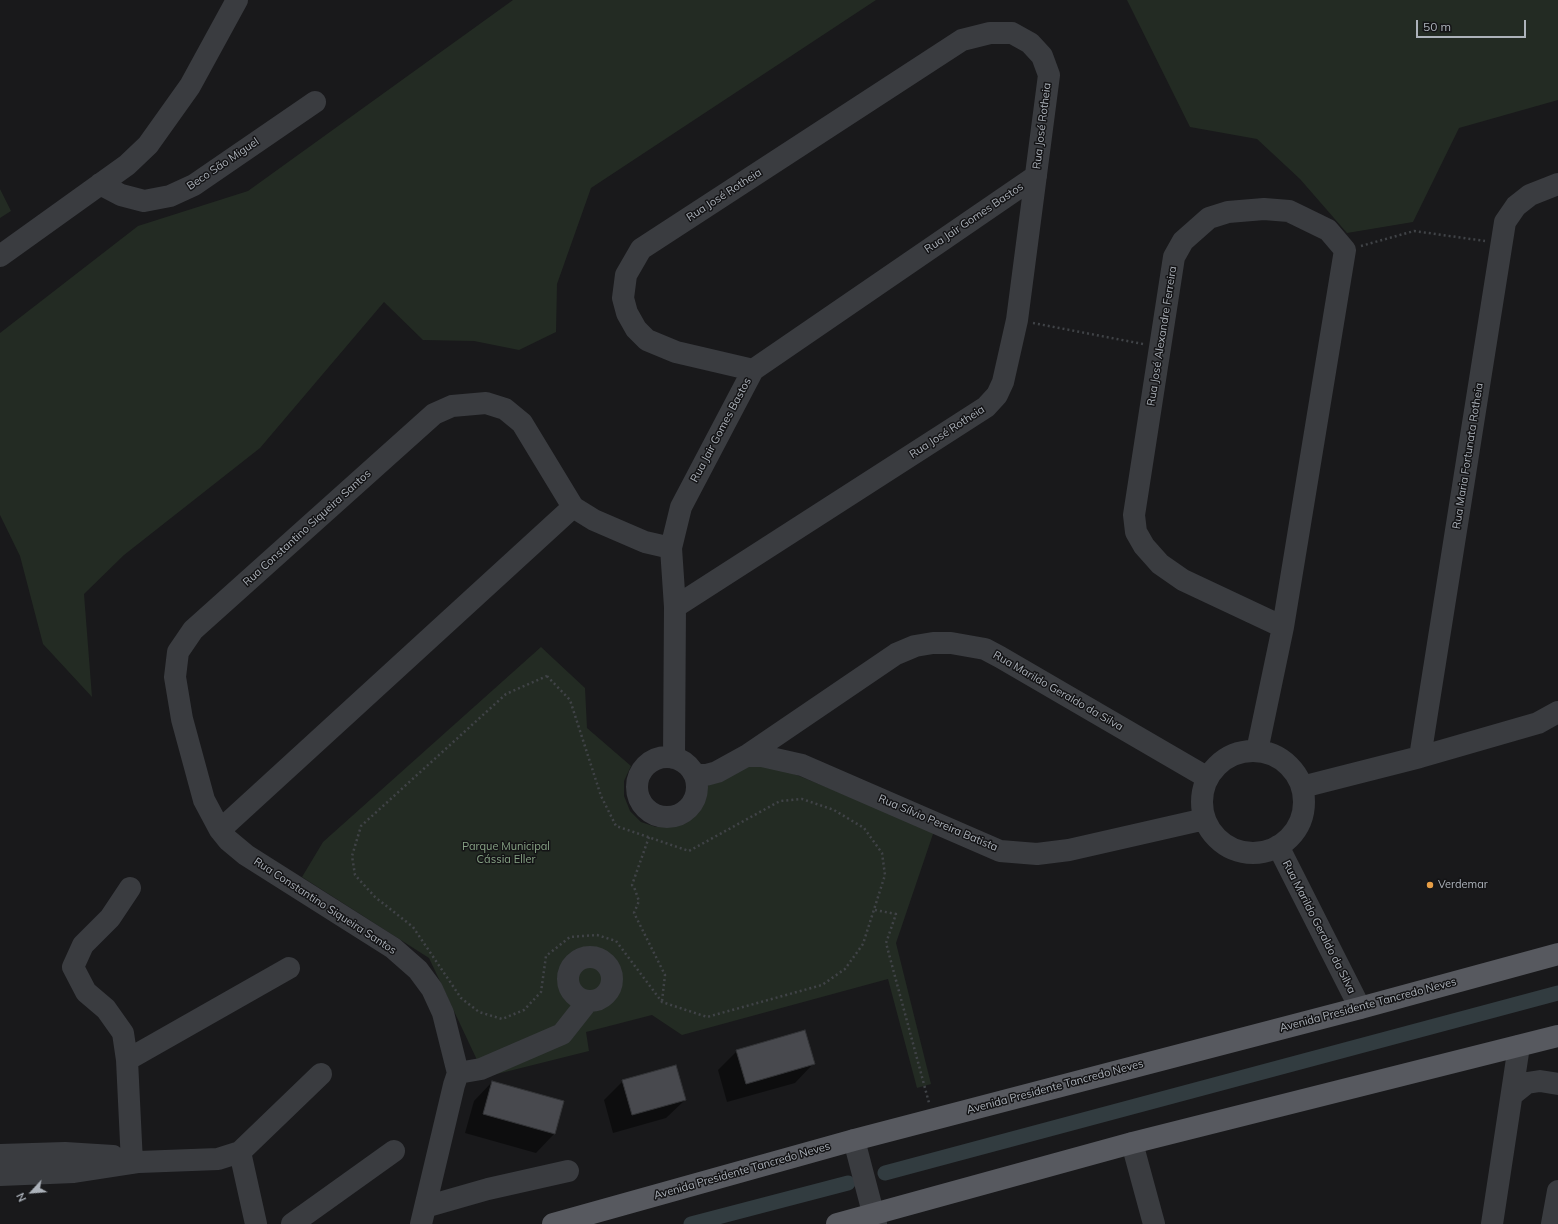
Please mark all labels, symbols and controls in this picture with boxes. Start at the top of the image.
scale bar [1418,12,1528,38]
text: 50 m [1423,19,1451,34]
street label: Rua José Rotheia [1030,82,1054,170]
street label: Beco São Miguel [184,135,262,193]
street label: Rua José Rotheia [684,166,764,224]
street label: Rua Jair Gomes Bastos [922,180,1026,256]
street label: Rua José Alexandre Ferreira [1144,265,1180,407]
street label: Rua Jair Gomes Bastos [688,375,754,485]
street label: Rua Maria Fortunata Rotheia [1450,382,1486,530]
street label: Rua José Rotheia [907,403,987,461]
street label: Rua Constantino Siqueira Santos [240,467,374,589]
street label: Rua Marildo Geraldo da Silva [991,648,1125,734]
street label: Rua Sílvio Pereira Batista [876,792,1000,854]
park label: Parque Municipal Cássia Eller [462,840,550,866]
street label: Rua Constantino Siqueira Santos [251,855,399,957]
street label: Rua Marildo Geraldo da Silva [1280,858,1358,996]
place label: Verdemar [1438,878,1488,892]
marker: Verdemar [1425,880,1435,890]
street label: Avenida Presidente Tancredo Neves [1278,975,1458,1035]
street label: Avenida Presidente Tancredo Neves [965,1057,1145,1117]
street label: Avenida Presidente Tancredo Neves [652,1139,832,1203]
north arrow [12,1172,52,1212]
text: N [13,1190,29,1204]

